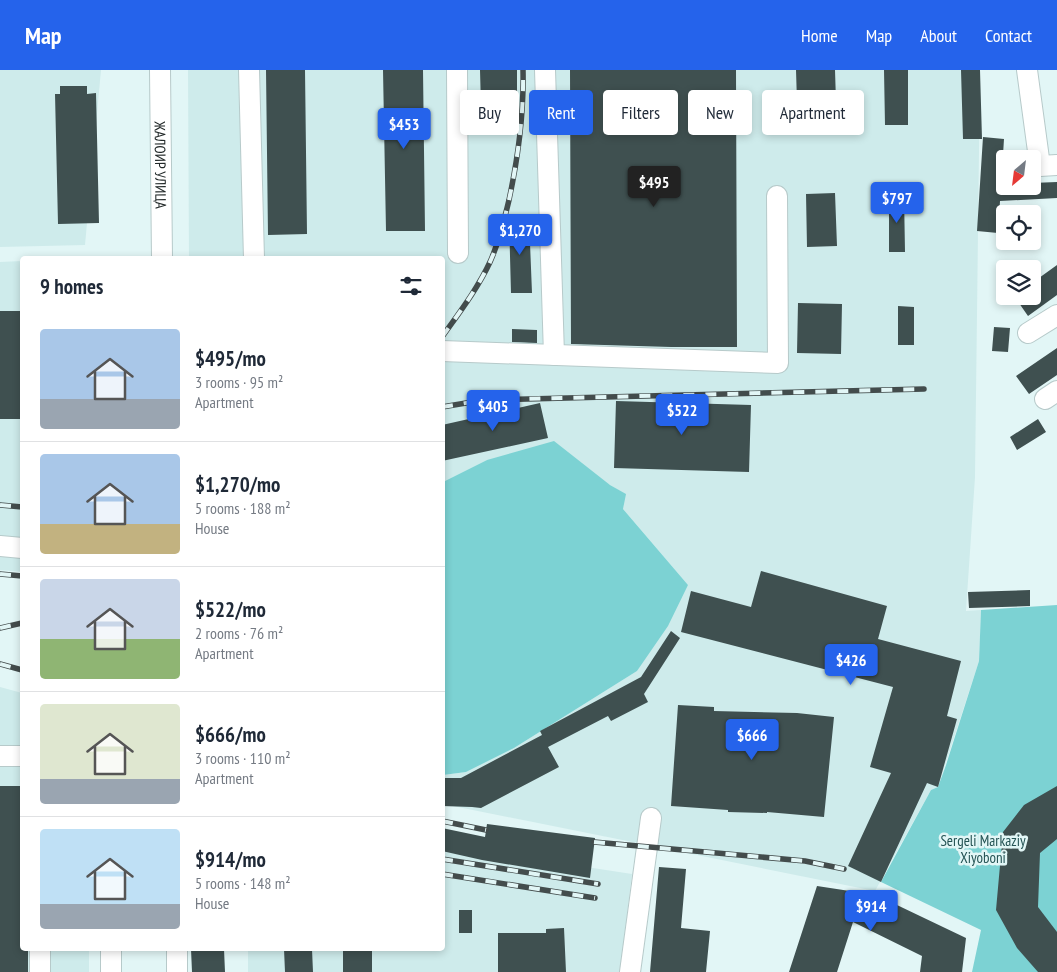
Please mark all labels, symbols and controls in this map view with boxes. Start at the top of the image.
text: Map [25,20,62,51]
text: Home [801,24,838,47]
text: Map [866,24,892,47]
text: About [920,24,957,47]
text: Contact [985,24,1032,47]
chip: Buy [460,90,519,135]
chip: Rent [529,90,593,135]
chip: Filters [603,90,678,135]
chip: New [688,90,752,135]
chip: Apartment [762,90,864,135]
pin: $453 [374,108,434,150]
text: $453 [389,114,419,134]
street label: ЖАЛОИР УЛИЦА [151,120,171,210]
north arrow [996,150,1041,195]
map controls [996,150,1041,305]
pin: $495 [624,166,684,208]
text: $495 [639,172,669,192]
pin: $797 [867,182,927,224]
text: $797 [882,188,912,208]
button: locate [996,205,1041,250]
pin: $1,270 [479,214,561,256]
text: $1,270 [499,220,541,240]
button: layers [996,260,1041,305]
icon: filters [397,272,425,300]
text: 9 homes [40,273,103,300]
text: $495/mo [195,345,266,372]
icon: home [80,349,140,409]
text: 3 rooms · 95 m² [195,372,283,392]
pin: $405 [463,390,523,432]
text: Apartment [195,392,254,412]
pin: $522 [652,394,712,436]
text: $405 [478,396,508,416]
text: $522 [667,400,697,420]
text: $1,270/mo [195,471,280,498]
icon: home [80,474,140,534]
text: 5 rooms · 188 m² [195,498,291,518]
text: House [195,518,229,538]
text: $522/mo [195,596,266,623]
icon: home [80,599,140,659]
text: 2 rooms · 76 m² [195,623,283,643]
text: Apartment [195,643,254,663]
pin: $426 [821,644,881,686]
text: $426 [836,650,866,670]
pin: $666 [722,718,782,761]
text: $666/mo [195,721,266,748]
icon: home [80,724,140,784]
text: $666 [737,725,767,745]
text: 3 rooms · 110 m² [195,748,291,768]
text: Apartment [195,768,254,788]
park label: Sergeli Markaziy Xiyoboni [940,831,1026,867]
text: $914/mo [195,846,266,873]
icon: home [80,849,140,909]
text: 5 rooms · 148 m² [195,873,291,893]
pin: $914 [841,890,901,932]
text: House [195,893,229,913]
text: $914 [856,896,886,916]

